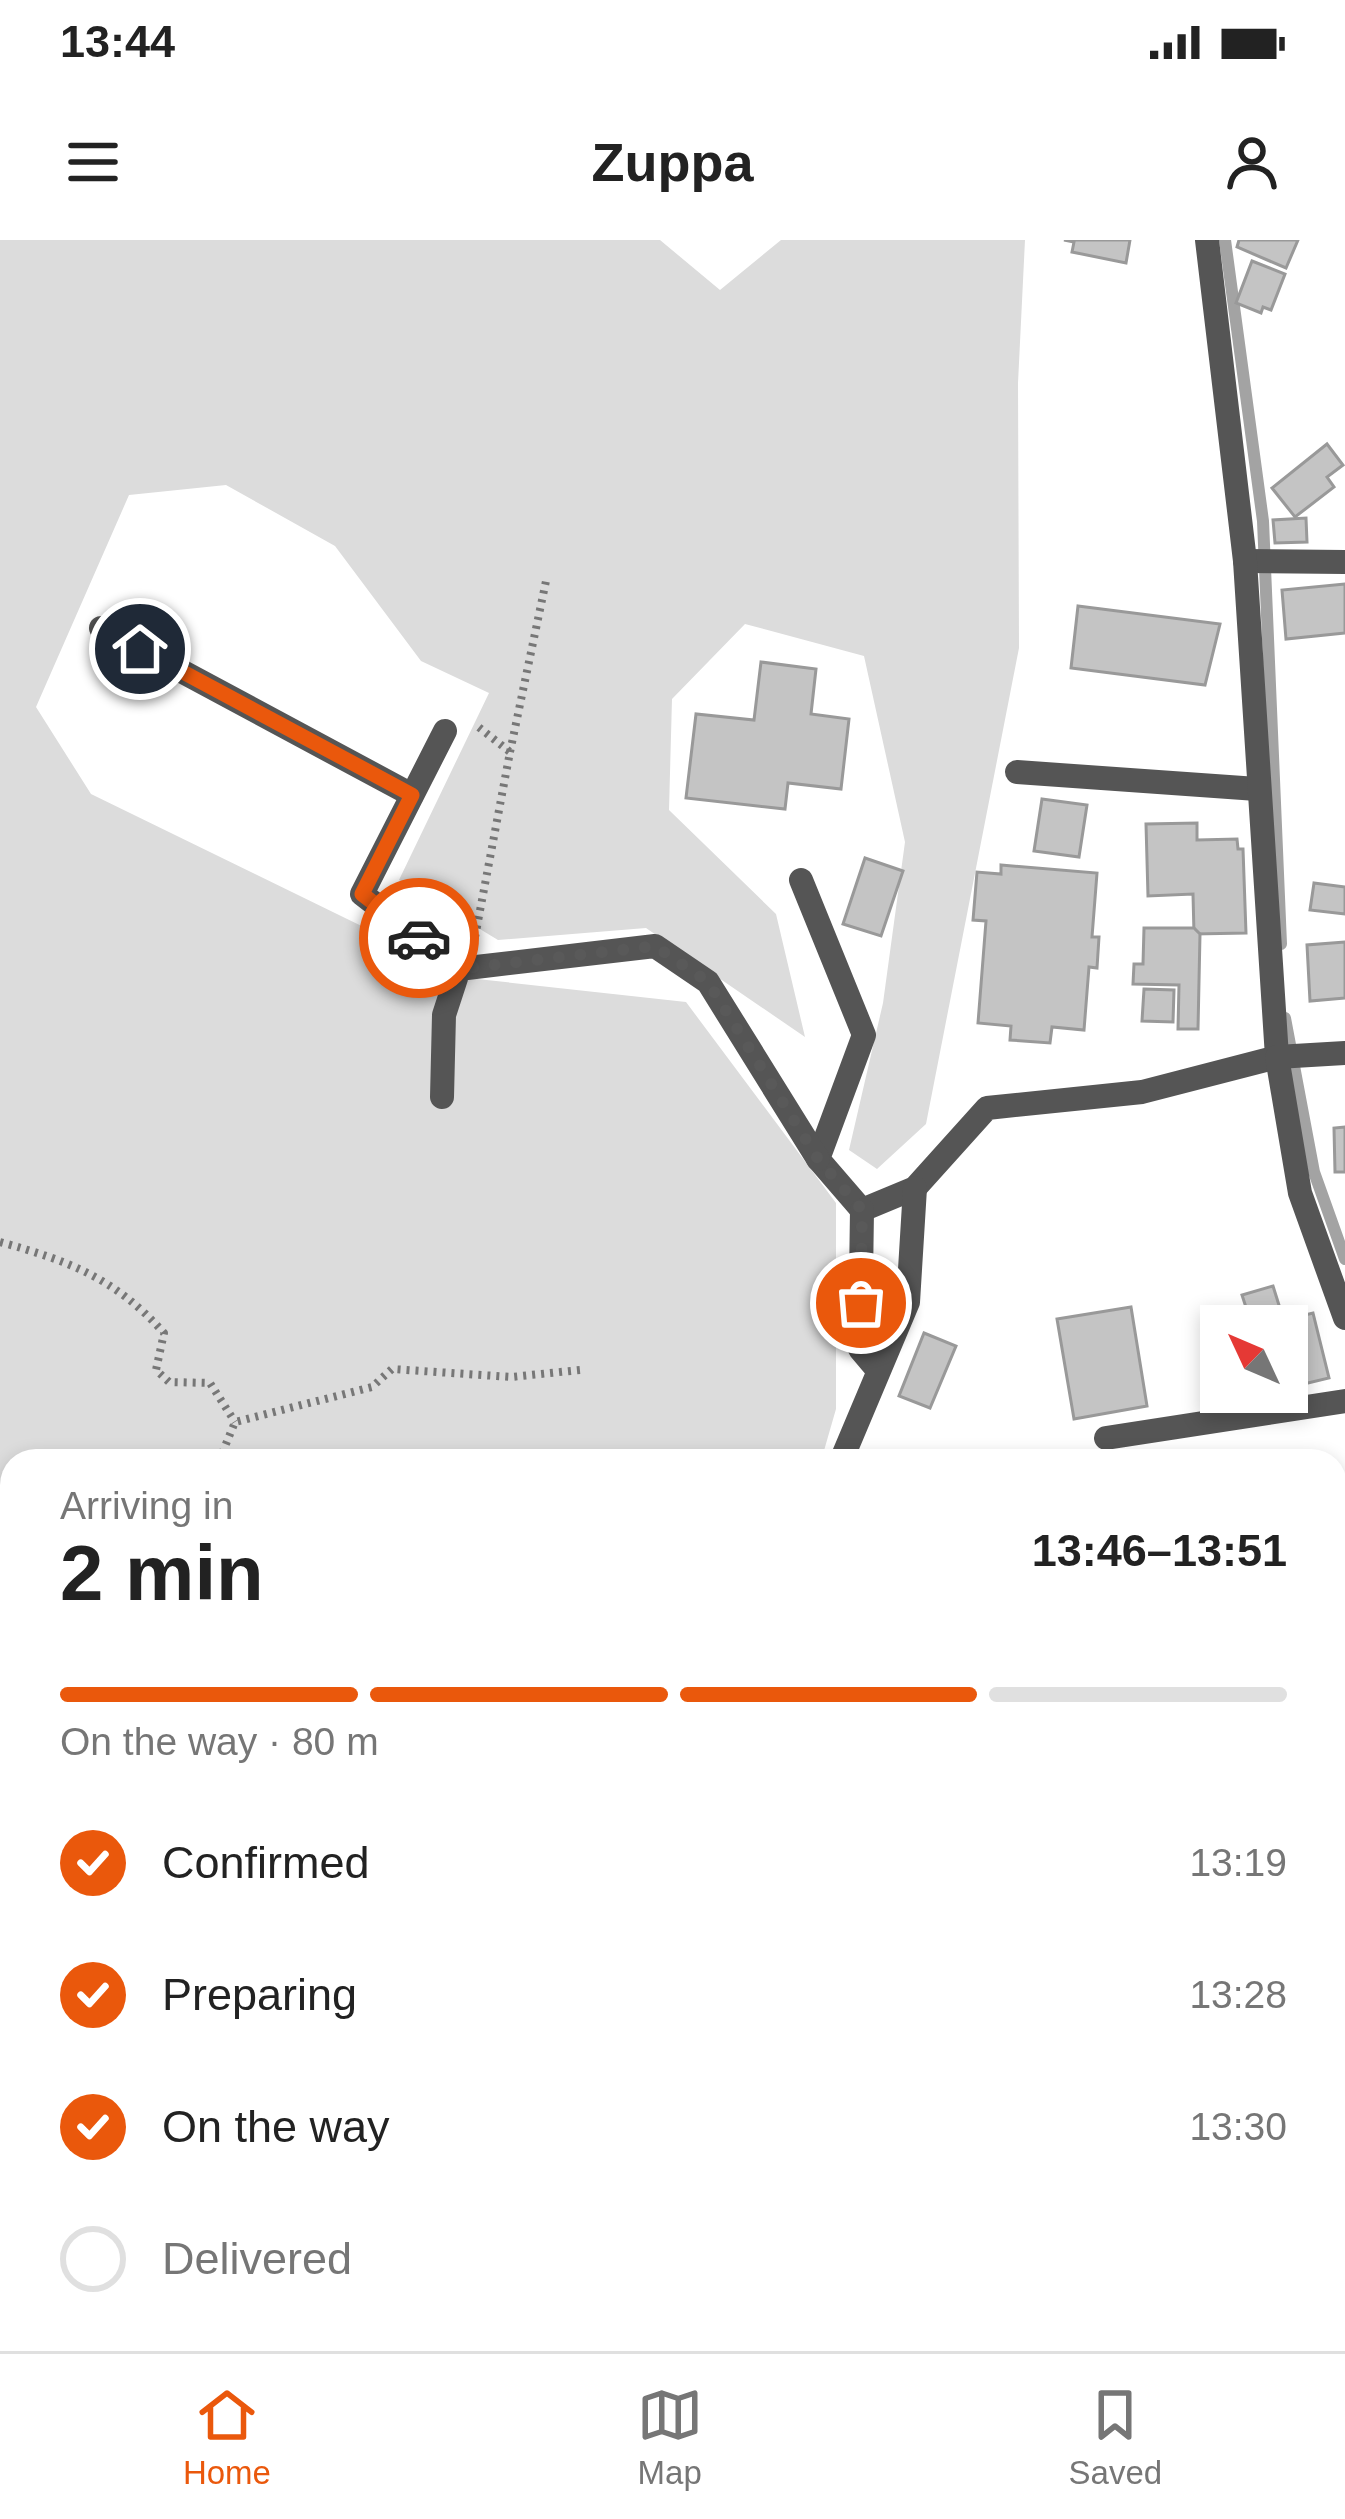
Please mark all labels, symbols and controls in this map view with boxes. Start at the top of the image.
text: 13:44 [60,16,175,67]
icon: menu [60,129,126,195]
icon: person [1219,129,1285,195]
text: Zuppa [592,132,753,192]
pin [89,598,191,700]
icon: home [107,616,173,682]
courier [359,878,479,998]
icon: car [386,905,452,971]
pin [810,1252,912,1354]
icon: bag [828,1270,894,1336]
north arrow [1200,1305,1308,1413]
map controls [1200,1305,1308,1413]
text: Arriving in [60,1484,233,1527]
text: 13:46–13:51 [1032,1525,1287,1576]
text: 2 min [60,1529,264,1617]
text: On the way · 80 m [60,1720,379,1763]
icon: check [60,1830,126,1896]
text: Confirmed [162,1837,370,1888]
text: 13:19 [1189,1841,1287,1884]
icon: check [60,1962,126,2028]
text: Preparing [162,1969,357,2020]
text: 13:28 [1189,1973,1287,2016]
icon: check [60,2094,126,2160]
text: On the way [162,2101,390,2152]
text: 13:30 [1189,2105,1287,2148]
text: Delivered [162,2233,352,2284]
tab: Home [183,2382,271,2492]
tab: Map [637,2382,703,2492]
tab: Saved [1069,2382,1162,2492]

